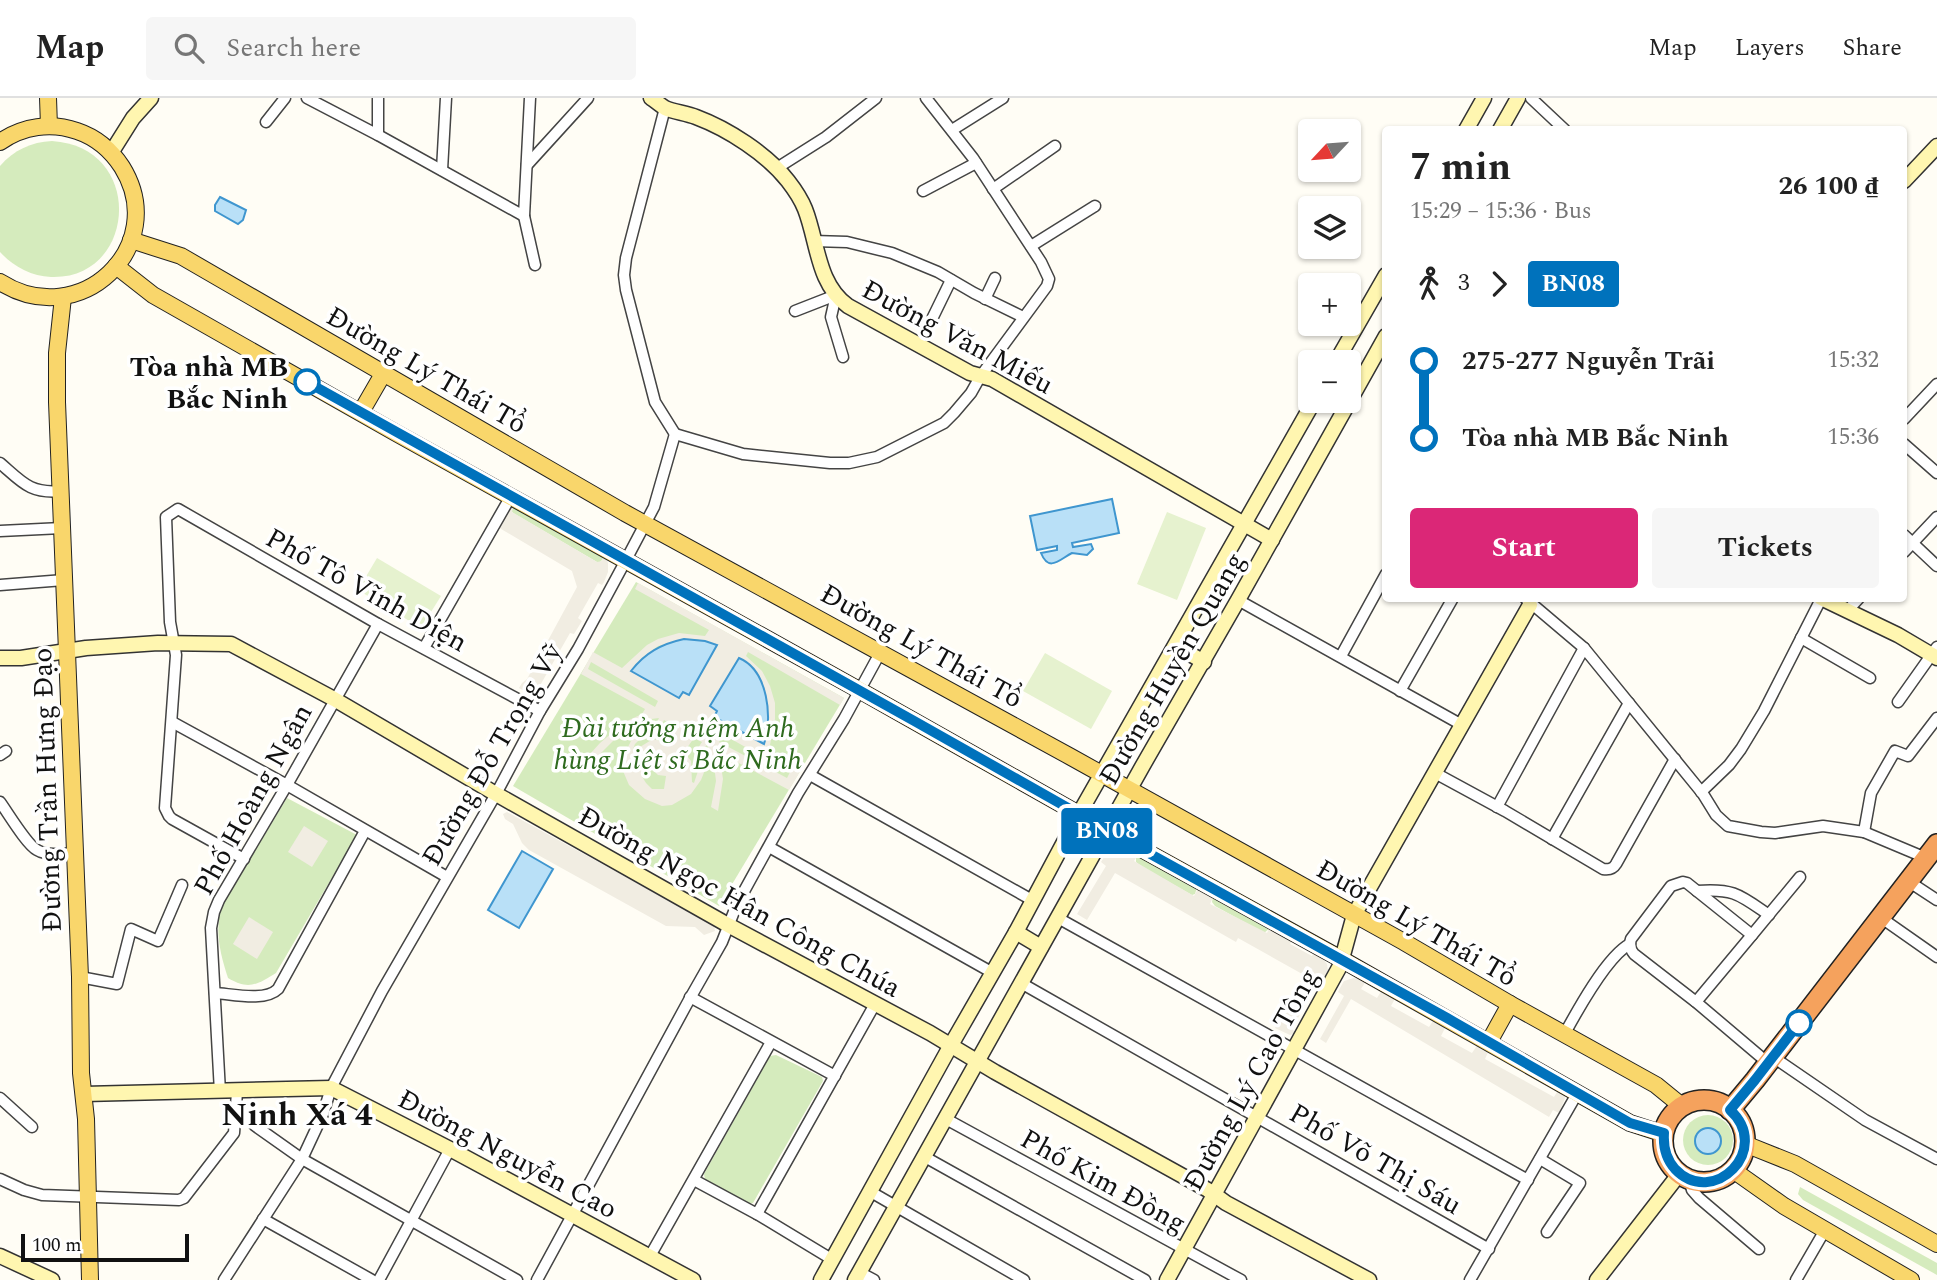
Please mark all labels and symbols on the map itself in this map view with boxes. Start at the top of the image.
north arrow [1298,119,1362,182]
street label: Đường Văn Miếu [854,269,1061,406]
street label: Đường Lý Thái Tổ [318,295,535,445]
place label: Tòa nhà MB Bắc Ninh [130,346,288,421]
marker: Tòa nhà MB Bắc Ninh [294,369,320,395]
street label: Phố Tô Vĩnh Diện [257,517,475,664]
street label: Đường Huyền Quang [1088,544,1257,793]
street label: Đường Lý Thái Tổ [812,573,1030,720]
street label: Đường Đỗ Trọng Vỹ [411,634,575,874]
street label: Đường Trần Hưng Đạo [21,647,74,933]
street label: Phố Hoàng Ngân [183,696,324,904]
park label: Đài tưởng niệm Anh hùng Liệt sĩ Bắc Ninh [554,707,802,782]
street label: Đường Ngọc Hân Công Chúa [570,795,909,1009]
line badge: BN08 [1058,808,1156,854]
street label: Đường Lý Thái Tổ [1308,848,1525,998]
street label: Đường Lý Cao Tông [1172,960,1330,1199]
unlabelled marker [1786,1010,1812,1036]
street label: Đường Nguyễn Cao [390,1078,625,1231]
district label: Ninh Xá 4 [221,1091,373,1140]
street label: Phố Võ Thị Sáu [1281,1092,1470,1226]
street label: Phố Kim Đồng [1012,1118,1194,1245]
scale bar [21,1231,189,1263]

